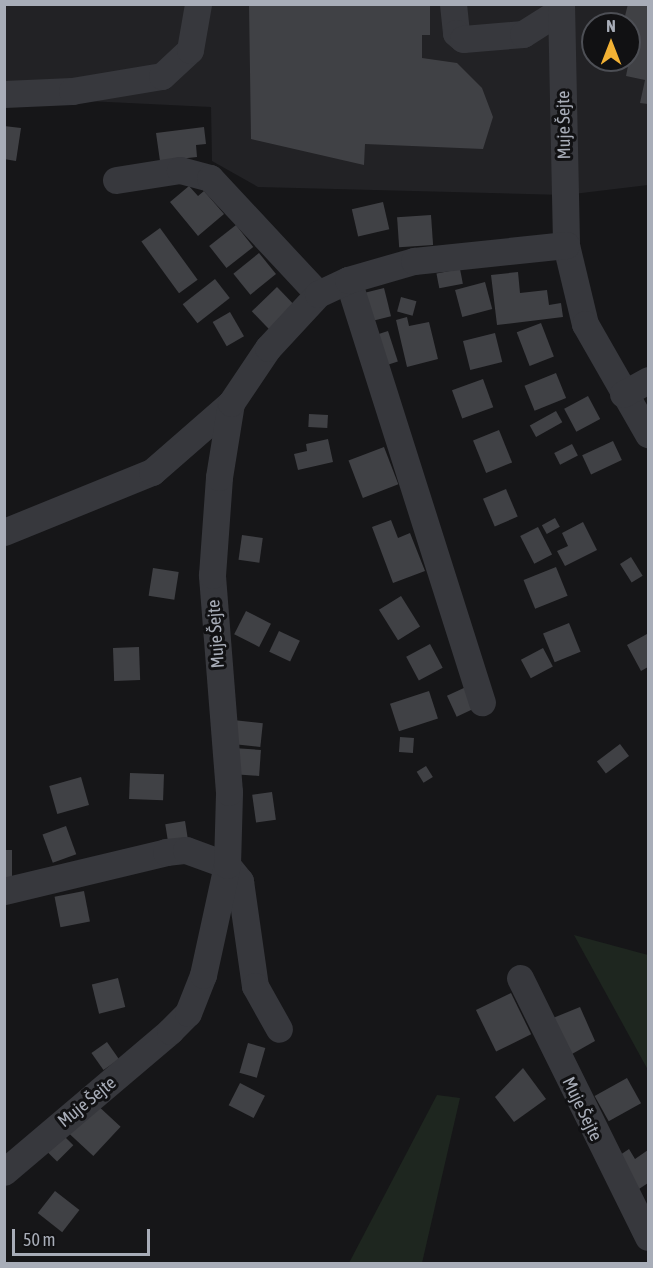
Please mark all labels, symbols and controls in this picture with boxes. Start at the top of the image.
north arrow [581,12,641,72]
text: N [606,17,616,35]
street label: Muje Šejte [553,91,575,159]
street label: Muje Šejte [203,599,229,669]
street label: Muje Šejte [54,1072,120,1132]
street label: Muje Šejte [557,1073,607,1145]
scale bar [15,1217,153,1255]
text: 50 m [23,1229,55,1250]

